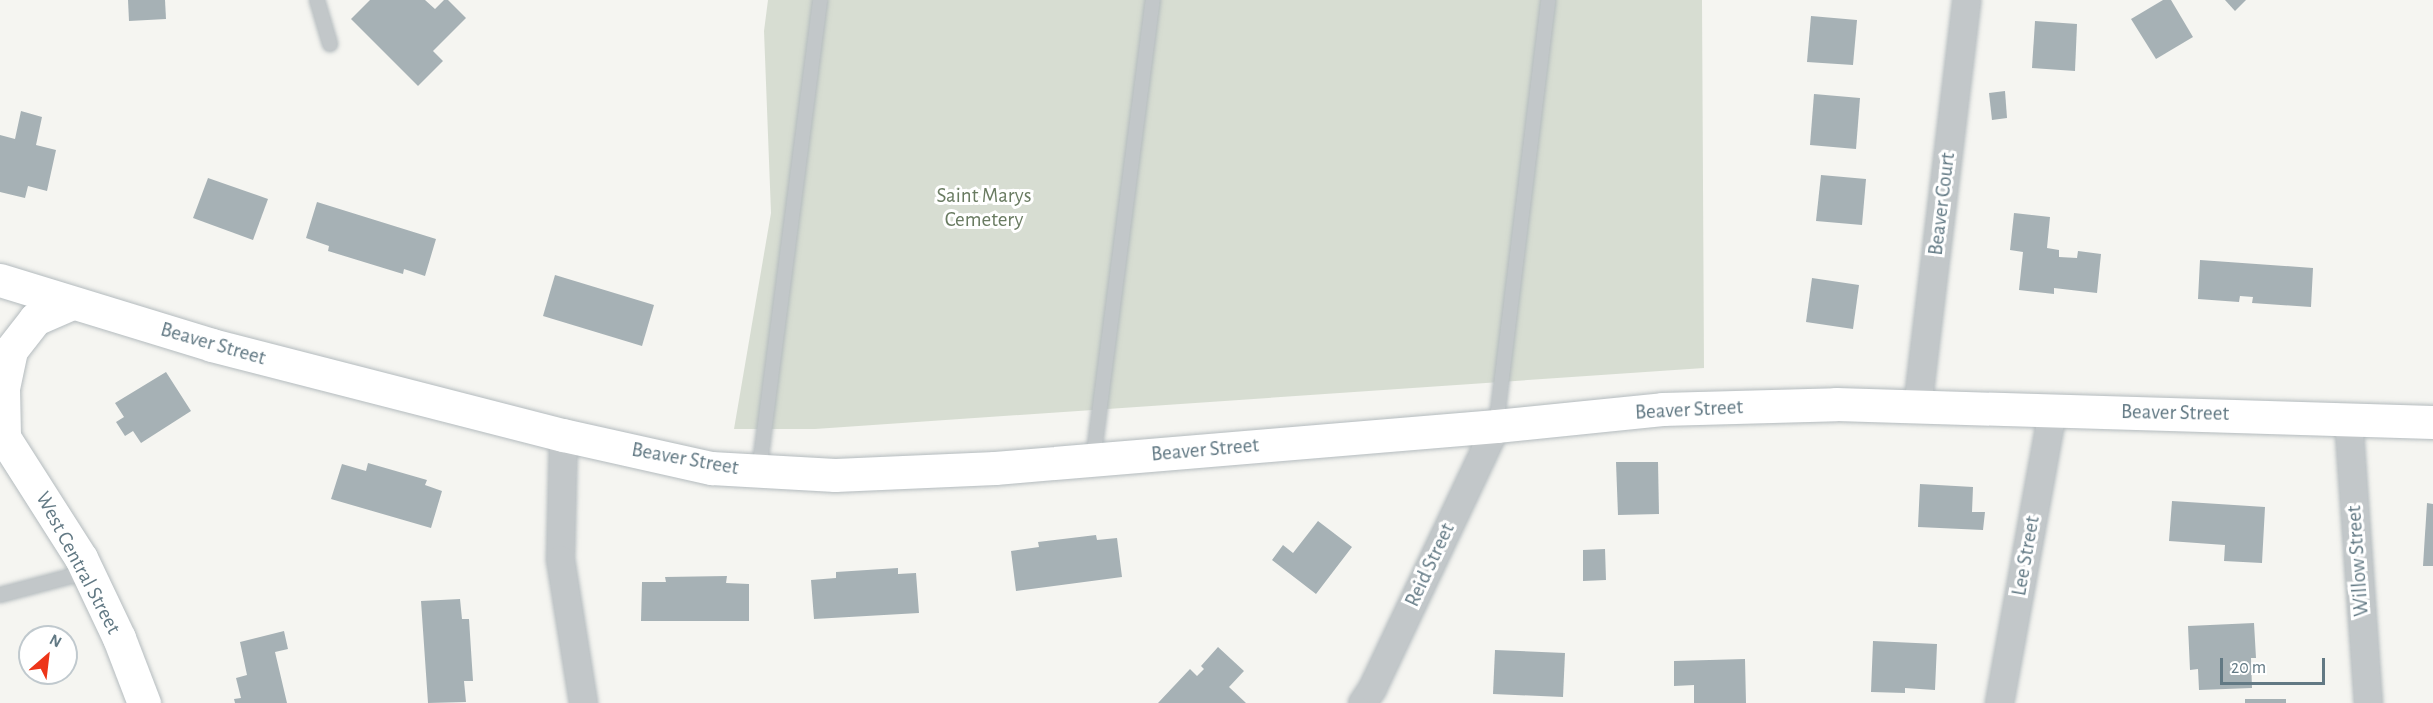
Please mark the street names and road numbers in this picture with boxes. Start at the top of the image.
street label: Beaver Court [1923,151,1961,257]
street label: Beaver Street [158,317,268,371]
street label: Beaver Street [1634,395,1744,425]
street label: Beaver Street [2121,399,2229,427]
street label: Beaver Street [1150,433,1260,467]
street label: Beaver Street [630,437,740,481]
street label: West Central Street [30,488,126,638]
street label: Willow Street [2342,505,2374,617]
street label: Lee Street [2007,514,2045,598]
street label: Reid Street [1400,519,1460,611]

